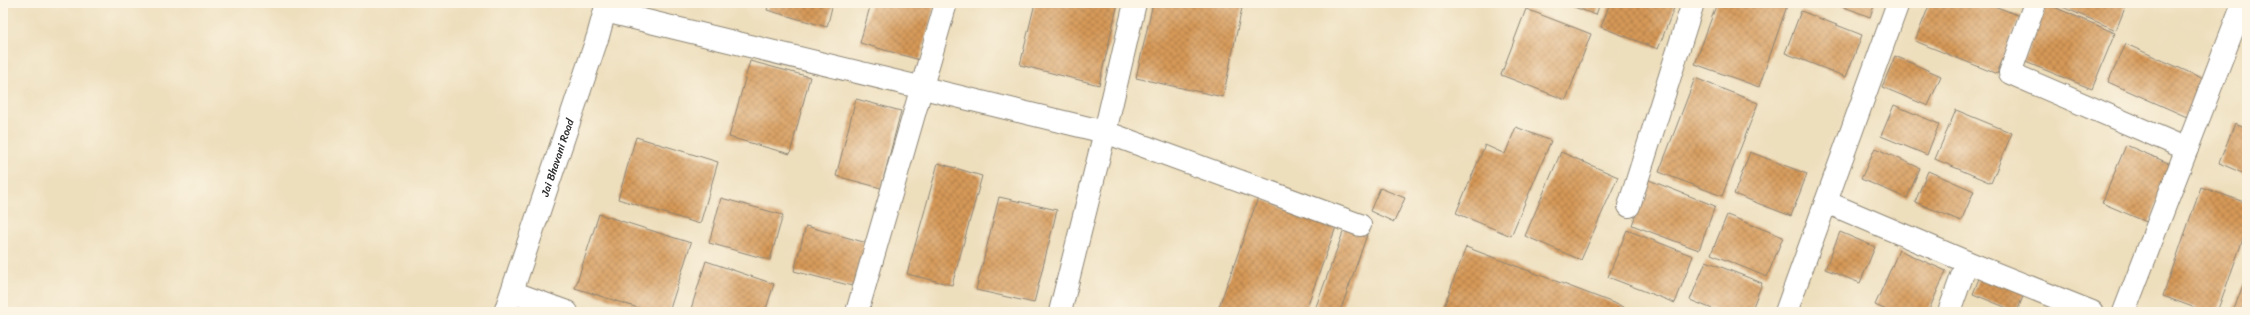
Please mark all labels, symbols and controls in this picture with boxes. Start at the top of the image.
street label: Jai Bhavani Road [535,115,579,200]

